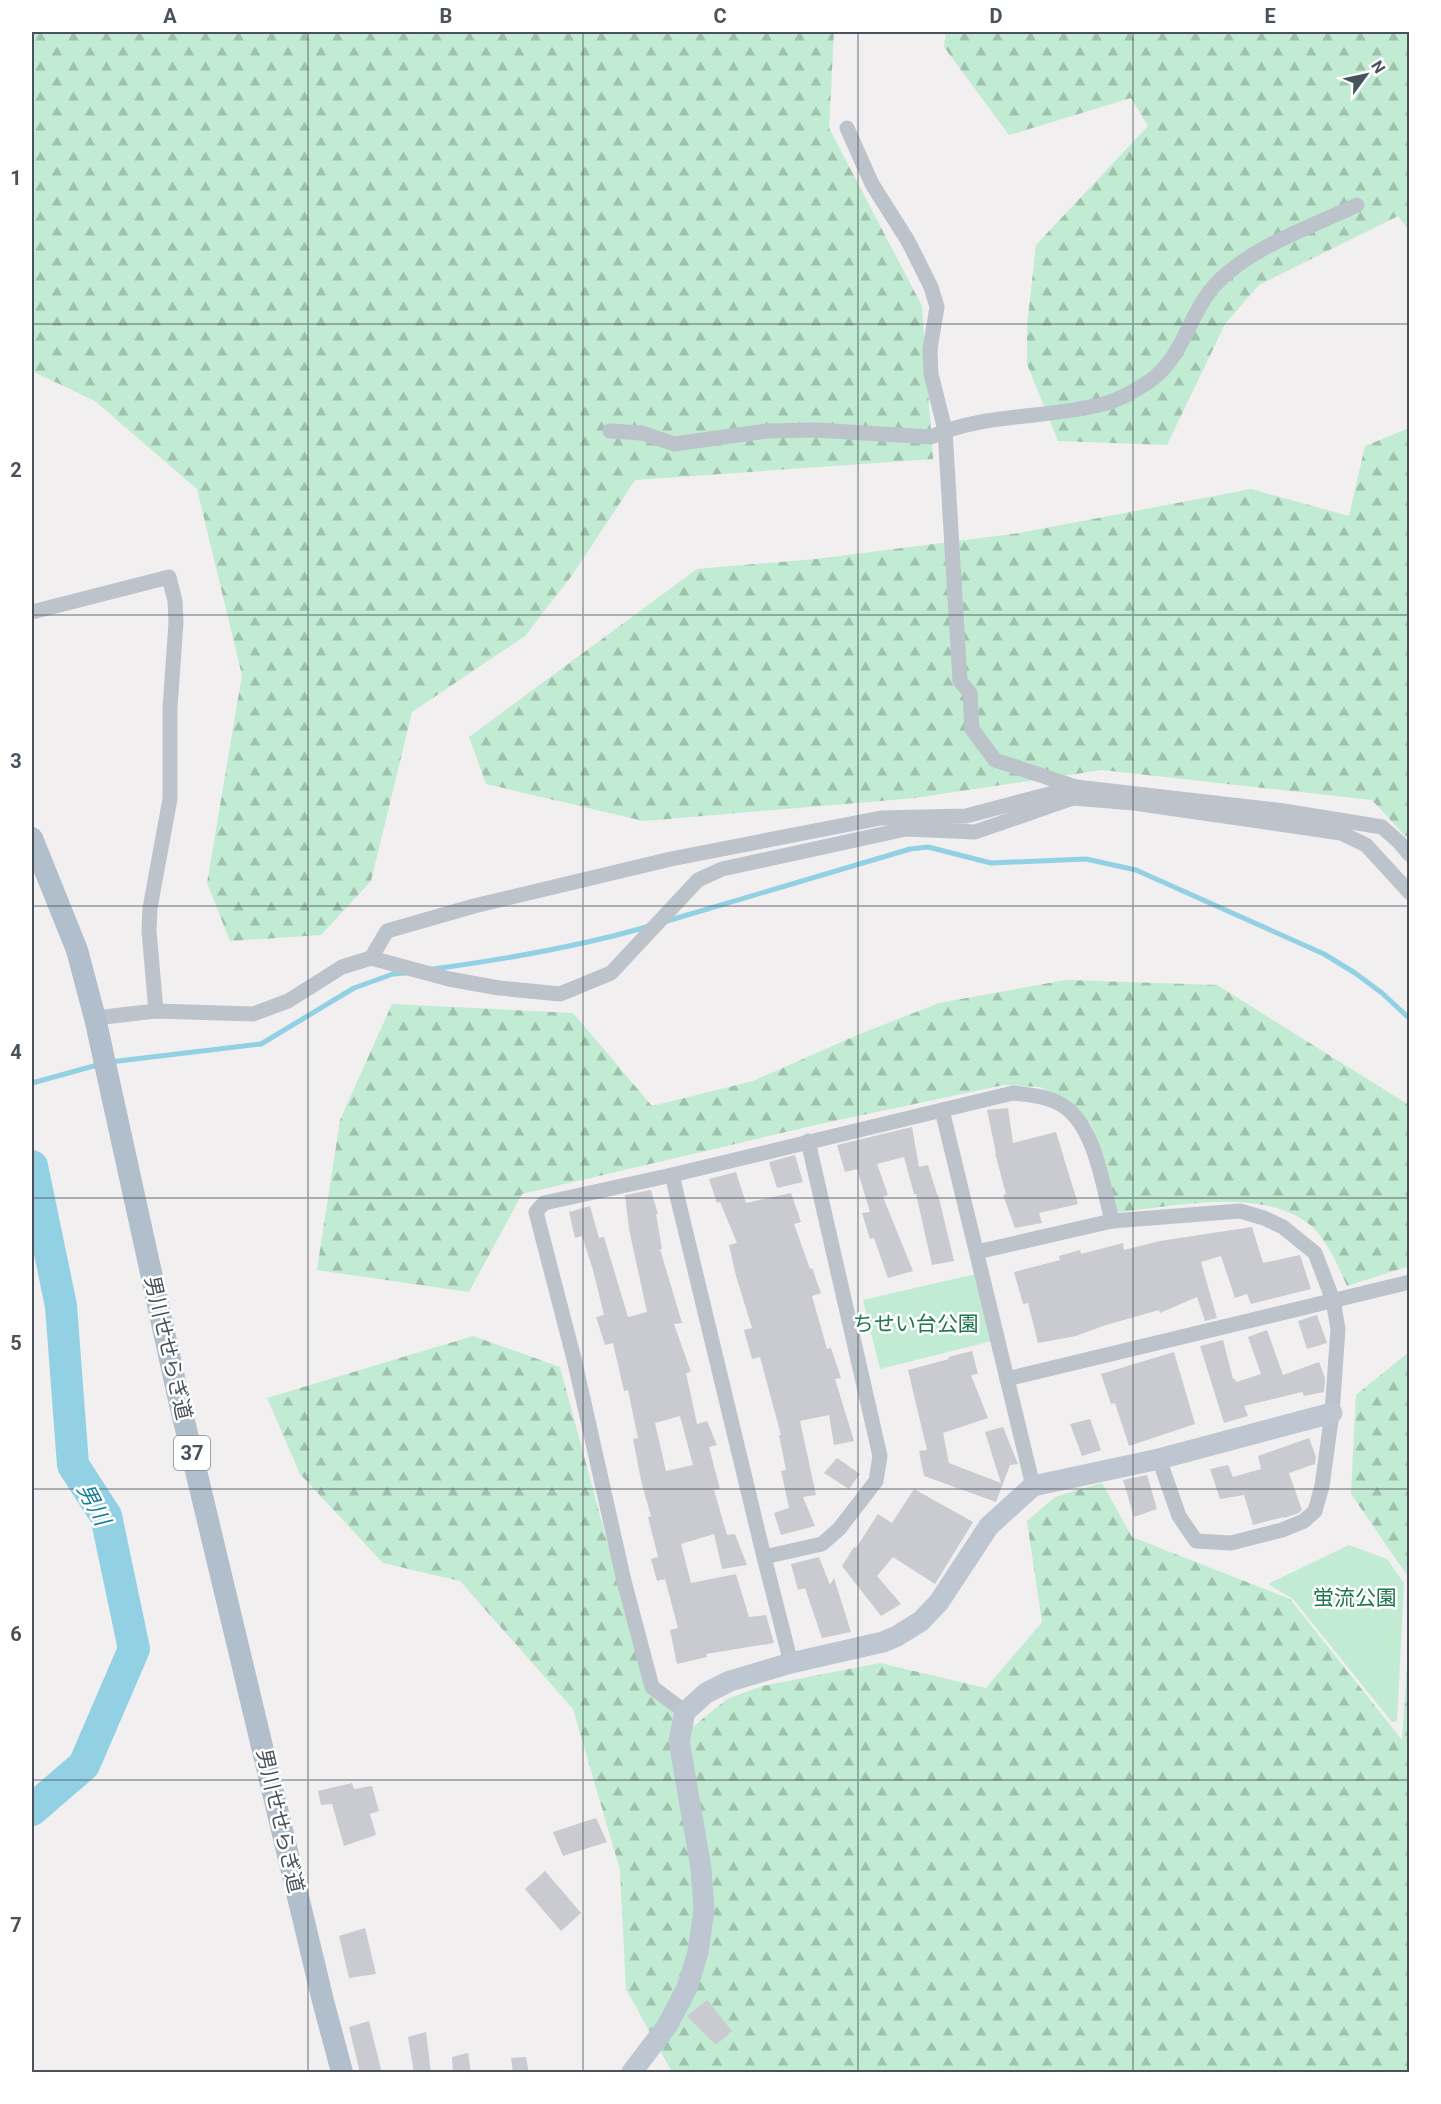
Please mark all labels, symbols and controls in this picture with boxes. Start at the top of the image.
text: A [163,4,177,28]
text: B [440,4,452,28]
text: C [713,4,727,28]
text: D [990,4,1003,28]
text: E [1264,4,1276,28]
north arrow [1336,45,1396,105]
text: N [1367,57,1389,77]
text: 1 [10,166,22,190]
text: 2 [10,458,22,482]
text: 3 [10,749,22,773]
text: 4 [10,1040,22,1064]
street label: 男川せせらぎ道 [140,1274,196,1422]
park label: ちせい台公園 [853,1312,979,1336]
text: 5 [10,1331,22,1355]
road number: 37 [174,1436,210,1470]
water label: 男川 [72,1479,116,1531]
park label: 蛍流公園 [1313,1586,1397,1610]
text: 6 [10,1622,22,1646]
street label: 男川せせらぎ道 [252,1747,308,1895]
text: 7 [10,1913,22,1937]

